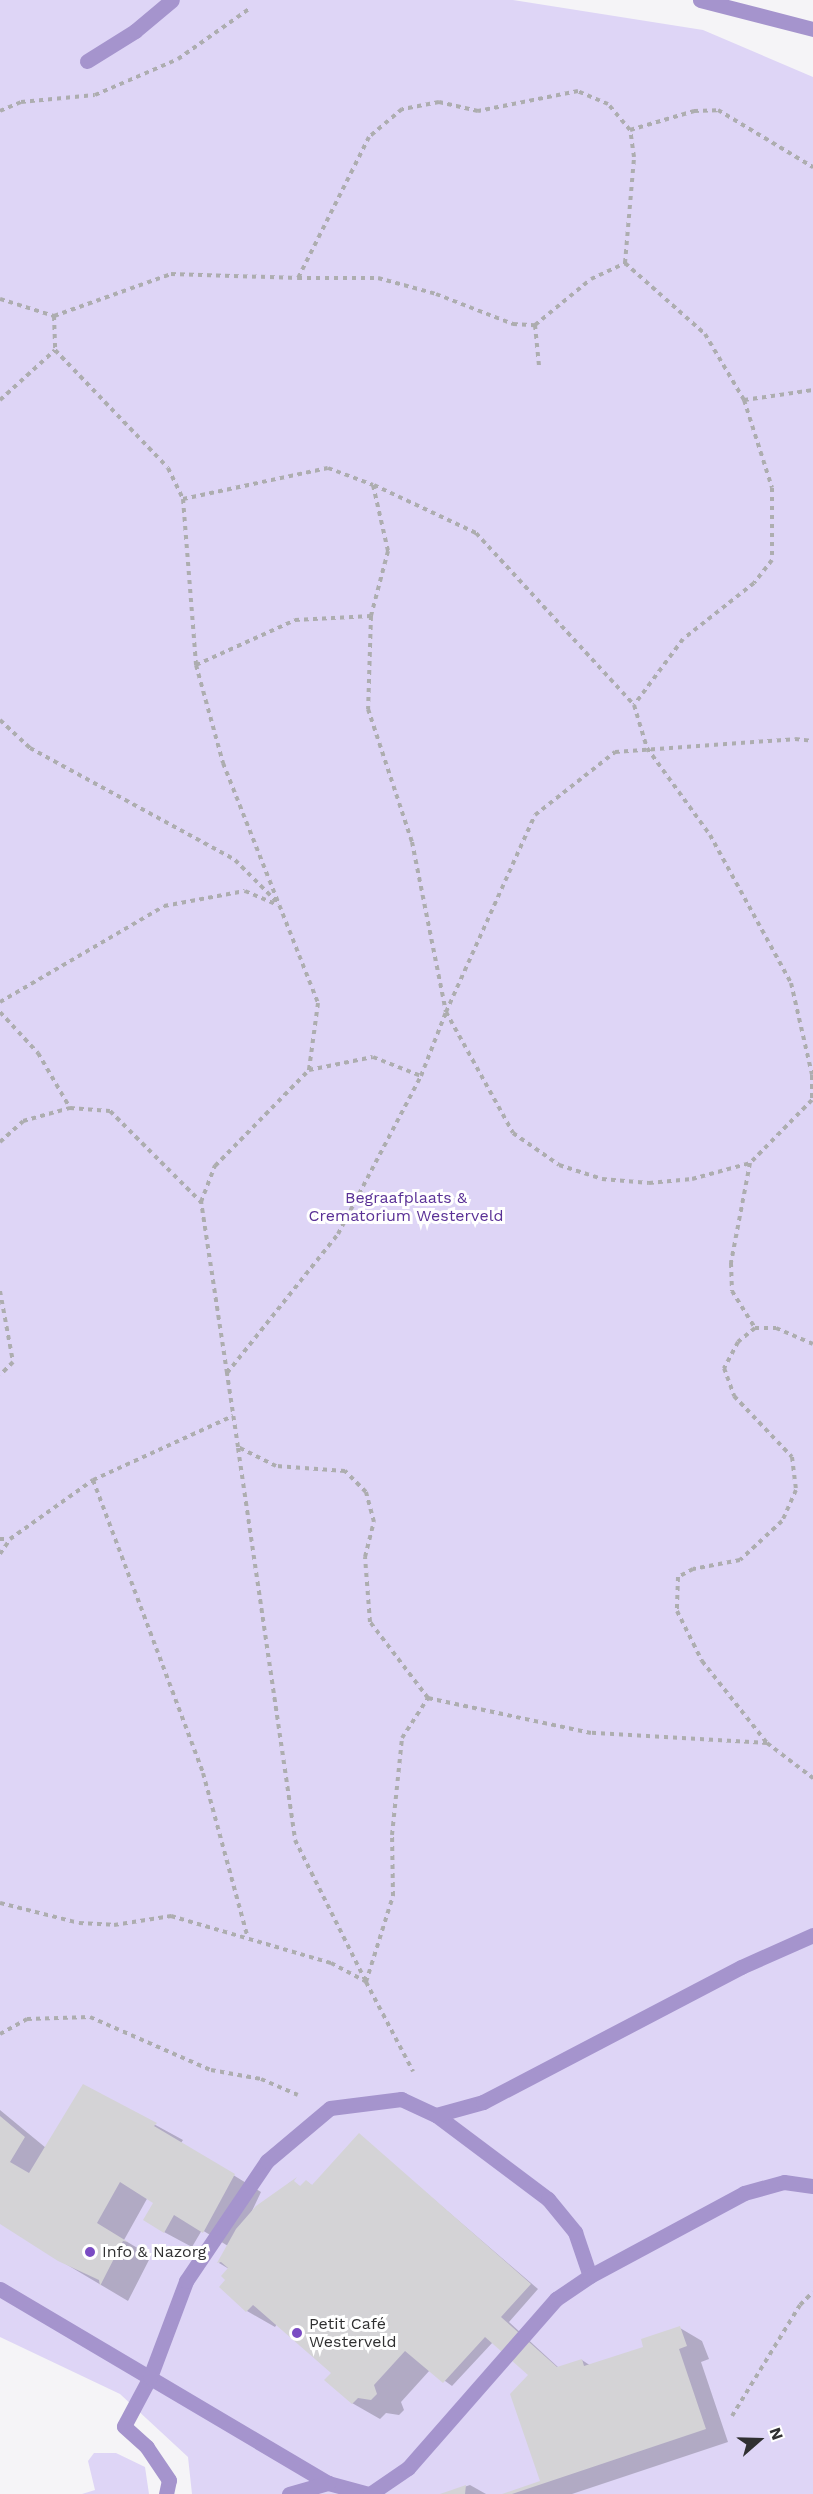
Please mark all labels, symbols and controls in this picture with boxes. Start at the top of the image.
park label: Begraafplaats & Crematorium Westerveld [308,1188,504,1226]
place label: Info & Nazorg [102,2242,206,2262]
marker: Info & Nazorg [83,2245,97,2259]
place label: Petit Café Westerveld [309,2314,396,2352]
marker: Petit Café Westerveld [290,2326,304,2340]
north arrow [729,2410,789,2470]
text: N [765,2425,787,2442]

